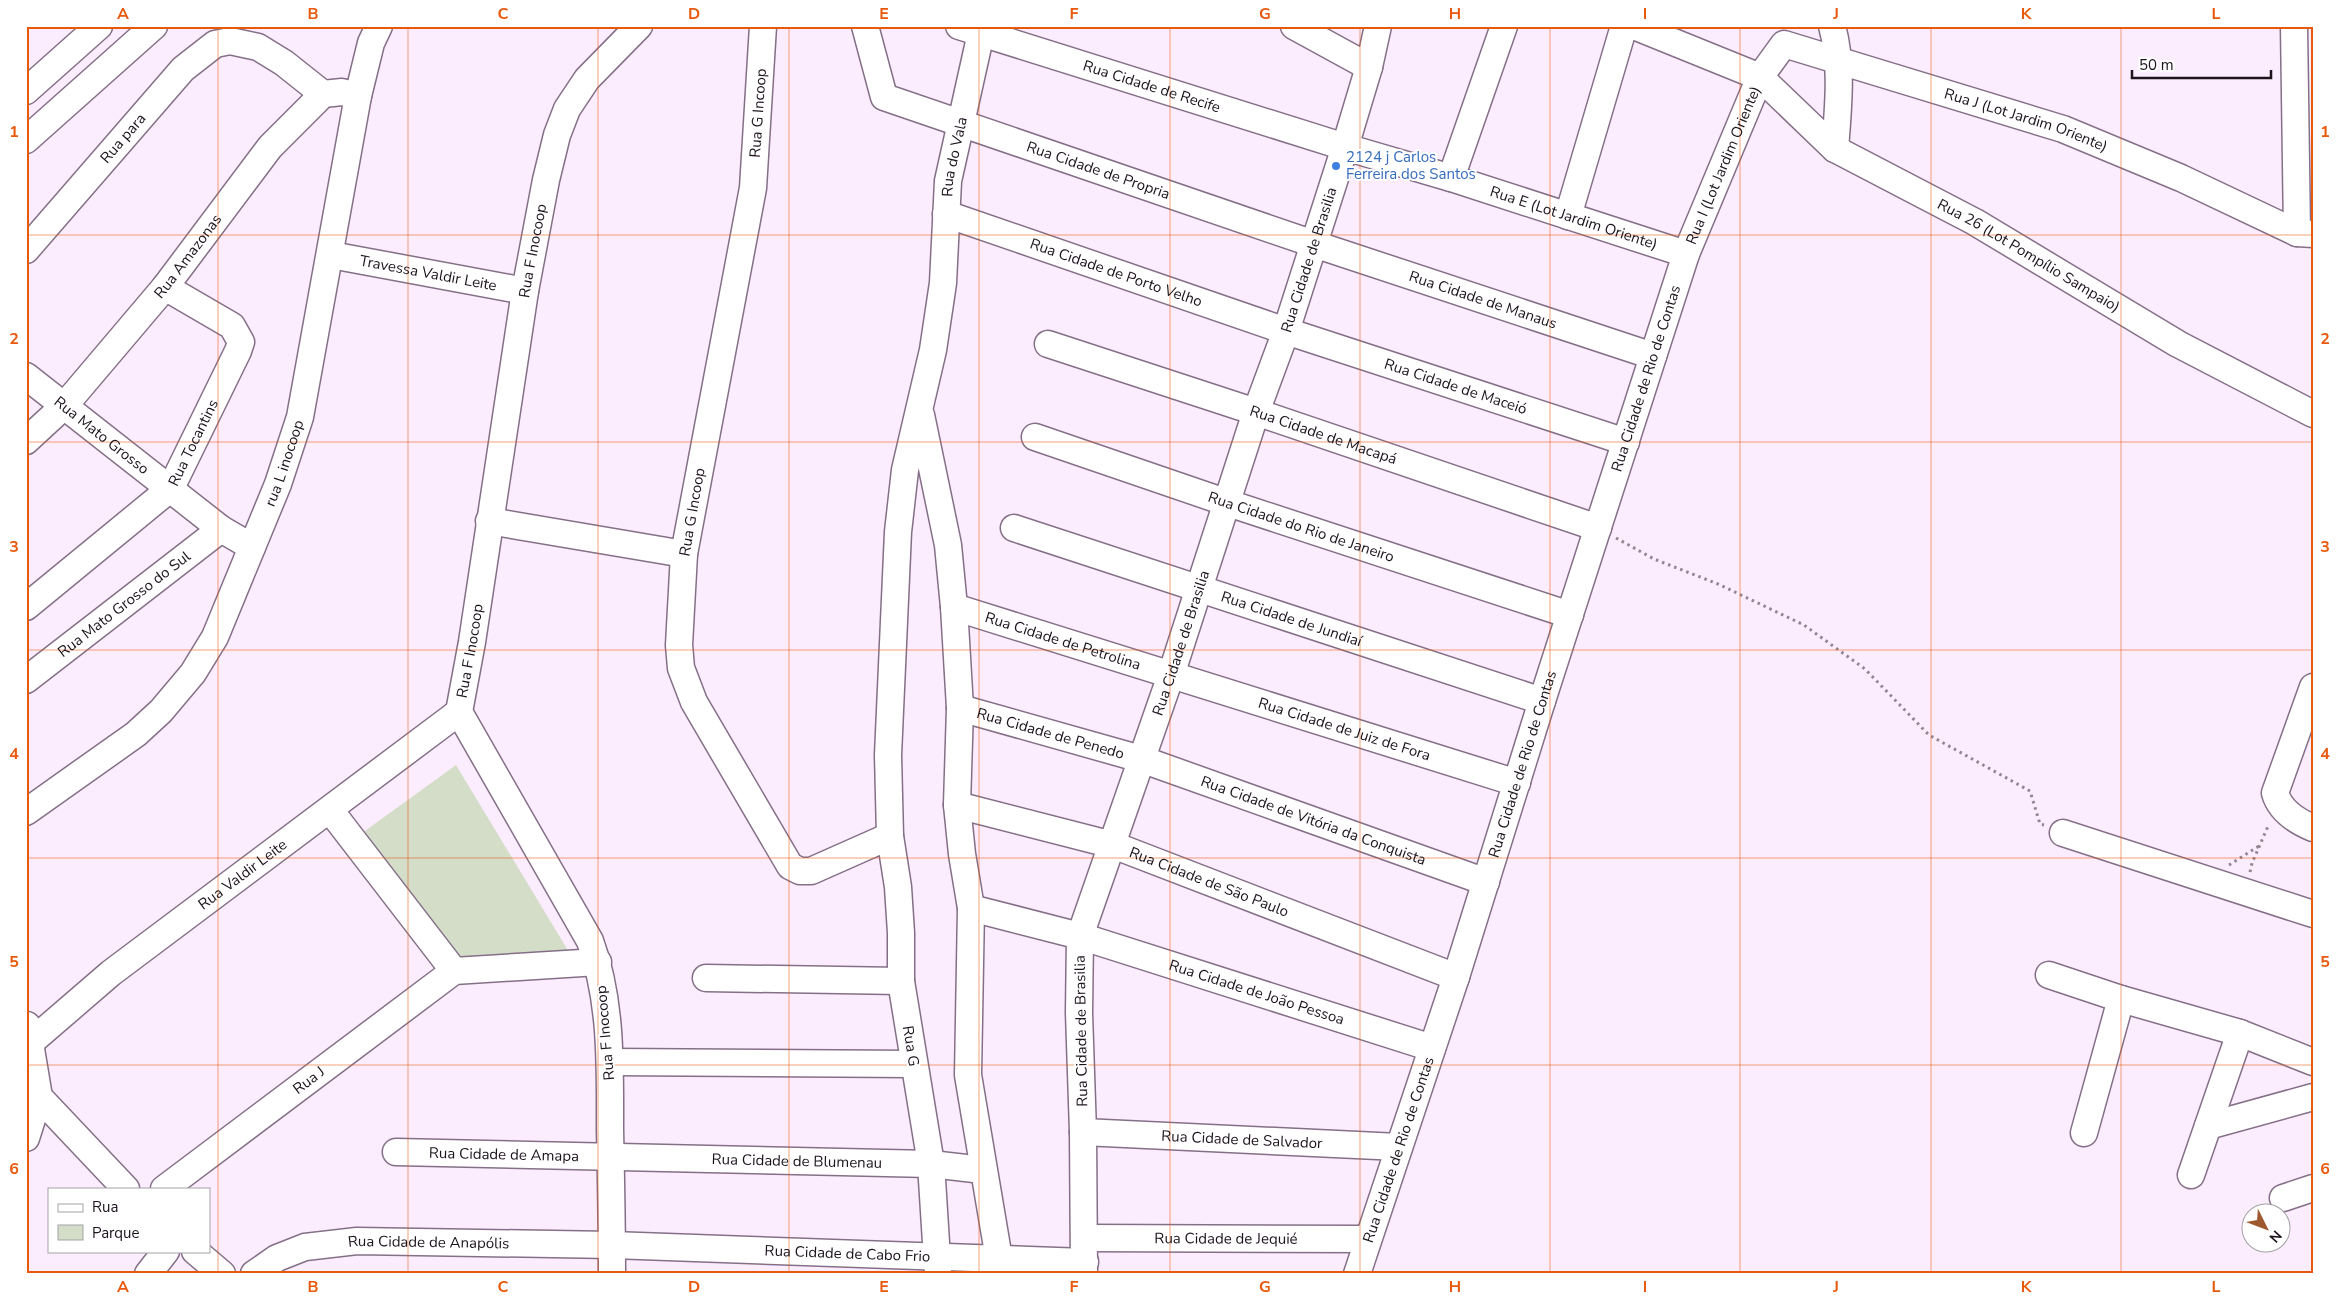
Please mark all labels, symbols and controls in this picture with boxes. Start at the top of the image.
text: A [117,3,129,25]
text: B [307,3,319,25]
text: C [498,3,509,25]
text: D [688,3,700,25]
text: E [879,3,889,25]
text: F [1070,3,1079,25]
text: G [1259,3,1271,25]
text: H [1449,3,1461,25]
text: I [1643,3,1647,25]
text: J [1832,3,1839,25]
text: K [2021,3,2033,25]
text: L [2212,3,2221,25]
scale bar [2132,48,2270,80]
text: 50 m [2139,55,2174,75]
street label: Rua Cidade de Recife [1081,56,1223,117]
street label: Rua G Incoop [745,67,771,158]
street label: Rua I (Lot Jardim Oriente) [1681,83,1765,247]
street label: Rua J (Lot Jardim Oriente) [1942,83,2111,156]
street label: Rua para [96,109,150,168]
street label: Rua do Vala [937,115,972,197]
text: 1 [9,121,19,143]
text: 1 [2320,121,2330,143]
street label: Rua Cidade de Propria [1024,136,1173,204]
place label: 2124 j Carlos Ferreira dos Santos [1346,147,1476,184]
marker: 2124 j Carlos Ferreira dos Santos [1330,160,1342,172]
street label: Rua E (Lot Jardim Oriente) [1488,181,1660,254]
street label: Rua Cidade de Brasilia [1276,185,1342,335]
street label: Rua 26 (Lot Pompílio Sampaio) [1934,194,2124,317]
street label: Rua F Inocoop [514,202,551,299]
street label: Rua Amazonas [149,210,226,303]
street label: Rua Cidade de Porto Velho [1027,234,1205,312]
street label: Travessa Valdir Leite [358,251,498,296]
street label: Rua Cidade de Manaus [1407,266,1560,334]
street label: Rua Cidade de Rio de Contas [1606,283,1685,474]
text: 2 [9,328,19,350]
text: 2 [2320,328,2330,350]
street label: Rua Cidade de Maceió [1382,354,1530,419]
street label: Rua Mato Grosso [50,392,153,479]
street label: Rua Tocantins [163,396,223,489]
street label: Rua Cidade de Macapá [1247,401,1400,469]
street label: rua L inocoop [260,417,308,509]
street label: Rua G Incoop [674,466,710,558]
street label: Rua Cidade do Rio de Janeiro [1205,487,1397,567]
text: 3 [9,536,19,558]
text: 3 [2320,536,2330,558]
street label: Rua Mato Grosso do Sul [54,546,195,662]
street label: Rua Cidade de Brasilia [1148,568,1214,718]
street label: Rua Cidade de Jundiaí [1218,586,1366,652]
street label: Rua F Inocoop [452,602,488,700]
street label: Rua Cidade de Petrolina [982,607,1143,675]
street label: Rua Cidade de Rio de Contas [1484,668,1561,860]
street label: Rua Cidade de Juiz de Fora [1256,693,1433,765]
street label: Rua Cidade de Penedo [974,703,1127,764]
text: 4 [9,743,19,765]
text: 4 [2320,743,2330,765]
street label: Rua Cidade de Vitória da Conquista [1198,771,1429,870]
street label: Rua Valdir Leite [194,834,291,914]
street label: Rua Cidade de São Paulo [1126,842,1292,922]
text: 5 [9,951,19,973]
text: 5 [2320,951,2330,973]
street label: Rua Cidade de Brasilia [1070,955,1092,1107]
street label: Rua Cidade de João Pessoa [1166,955,1347,1030]
street label: Rua F Inocoop [591,984,619,1081]
street label: Rua G [898,1024,924,1068]
street label: Rua Cidade de Rio de Contas [1358,1054,1439,1245]
street label: Rua J [289,1062,329,1099]
street label: Rua Cidade de Salvador [1161,1126,1323,1153]
street label: Rua Cidade de Amapa [429,1143,579,1166]
street label: Rua Cidade de Blumenau [711,1149,882,1173]
text: 6 [9,1158,19,1180]
text: 6 [2320,1158,2330,1180]
legend [48,1188,210,1252]
text: Rua [92,1197,118,1217]
north arrow [2242,1202,2292,1252]
text: Parque [92,1223,140,1243]
text: N [2265,1226,2286,1247]
street label: Rua Cidade de Jequié [1154,1228,1298,1249]
street label: Rua Cidade de Anapólis [347,1231,509,1253]
street label: Rua Cidade de Cabo Frio [764,1240,931,1266]
text: A [117,1276,129,1298]
text: B [307,1276,319,1298]
text: C [498,1276,509,1298]
text: D [688,1276,700,1298]
text: E [879,1276,889,1298]
text: F [1070,1276,1079,1298]
text: G [1259,1276,1271,1298]
text: H [1449,1276,1461,1298]
text: I [1643,1276,1647,1298]
text: J [1832,1276,1839,1298]
text: K [2021,1276,2033,1298]
text: L [2212,1276,2221,1298]

